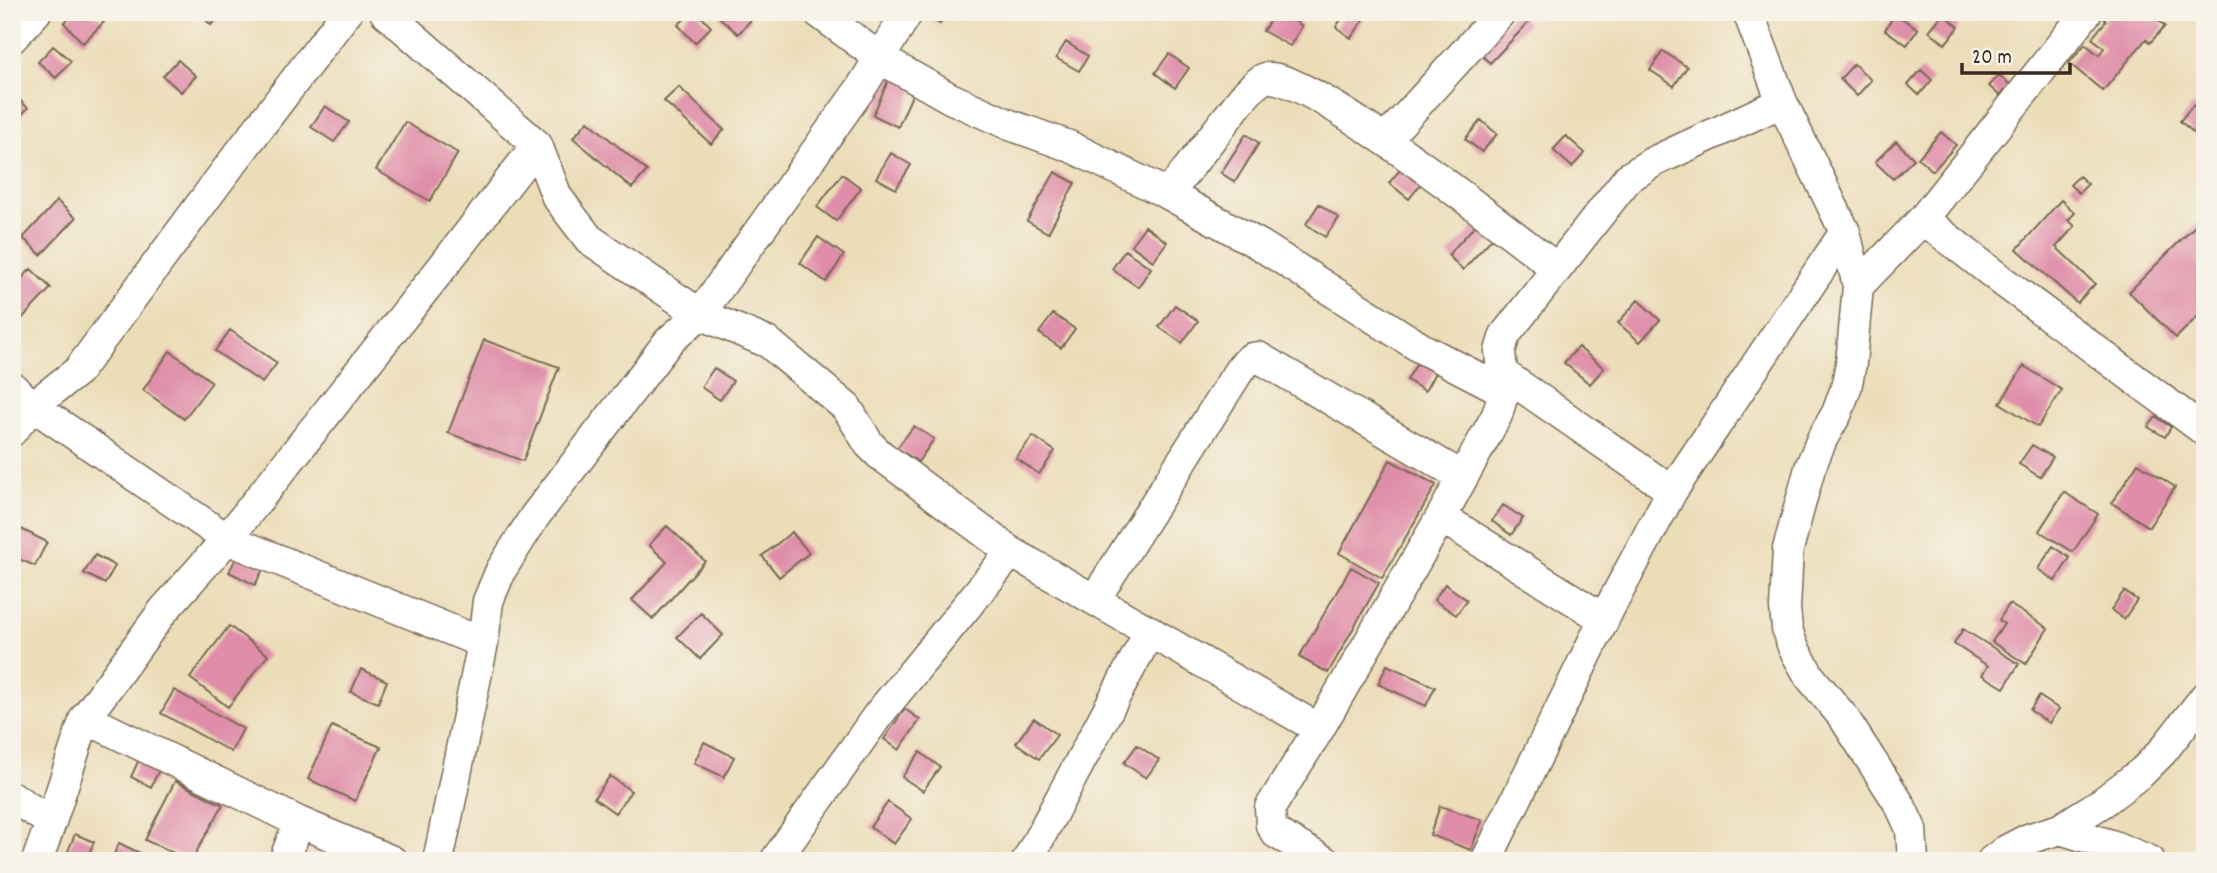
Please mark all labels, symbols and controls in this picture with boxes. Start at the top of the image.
scale bar [1962,32,2070,76]
text: 20 m [1972,44,2012,74]

